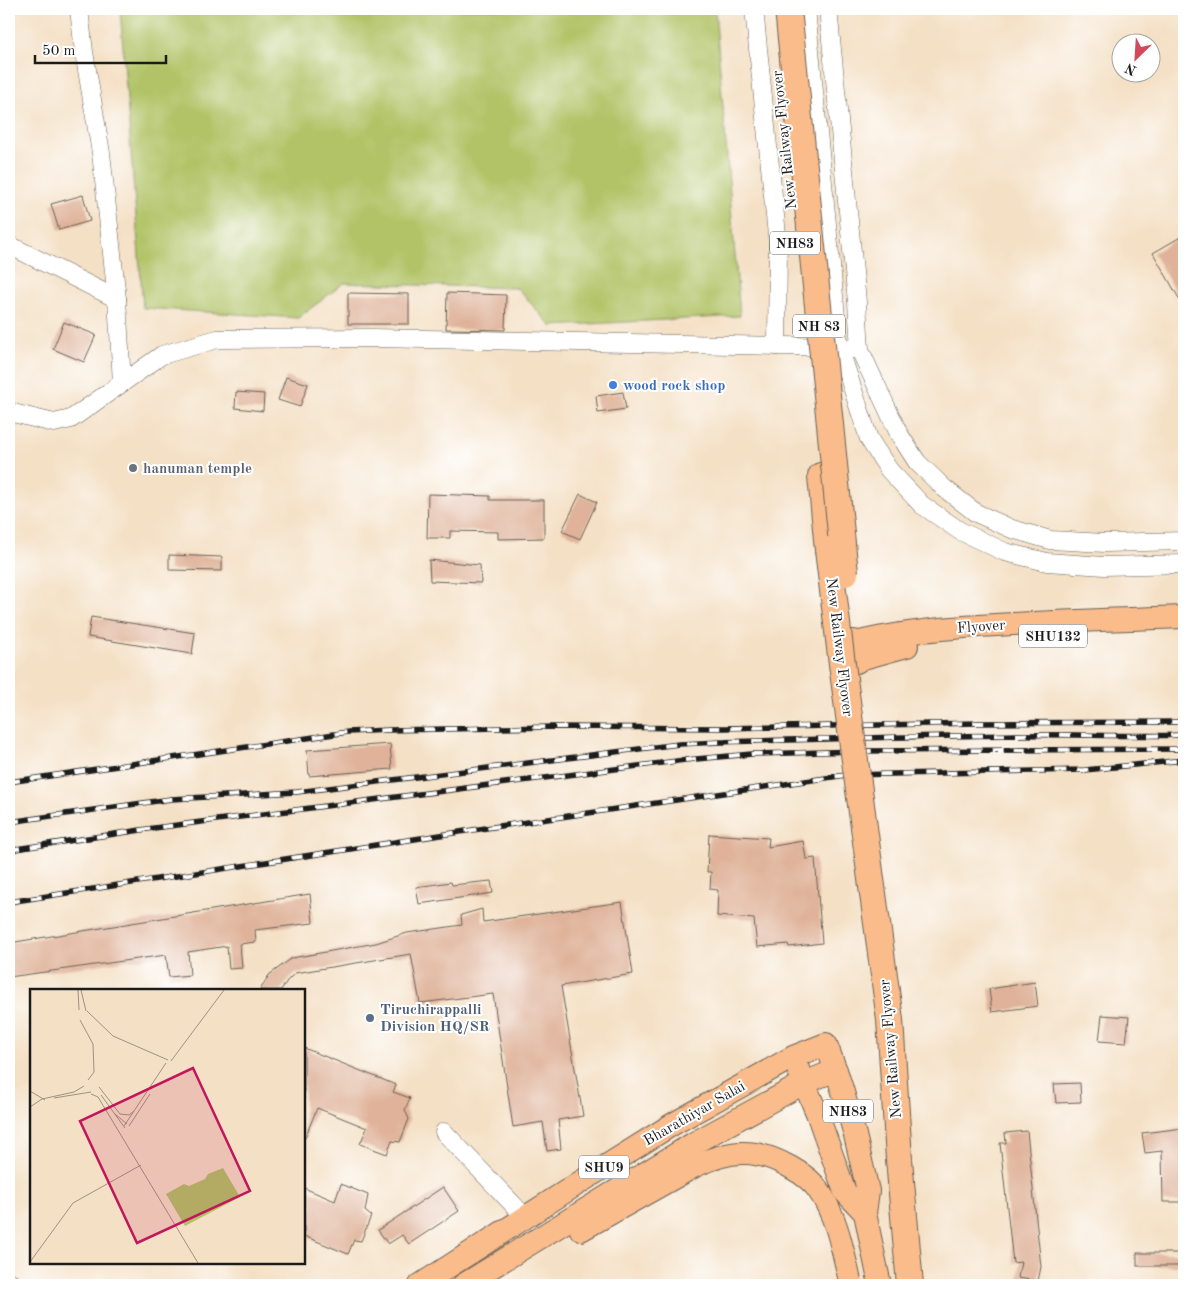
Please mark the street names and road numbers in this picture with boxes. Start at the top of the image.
street label: New Railway Flyover [771,70,800,210]
road number: NH83 [770,232,820,254]
road number: NH 83 [793,314,845,338]
street label: New Railway Flyover [823,577,854,717]
street label: Flyover [956,618,1006,637]
road number: SHU132 [1019,624,1087,648]
street label: New Railway Flyover [878,979,905,1119]
street label: Bharathiyar Salai [641,1079,748,1149]
road number: NH83 [823,1100,873,1122]
road number: SHU9 [579,1156,629,1178]

